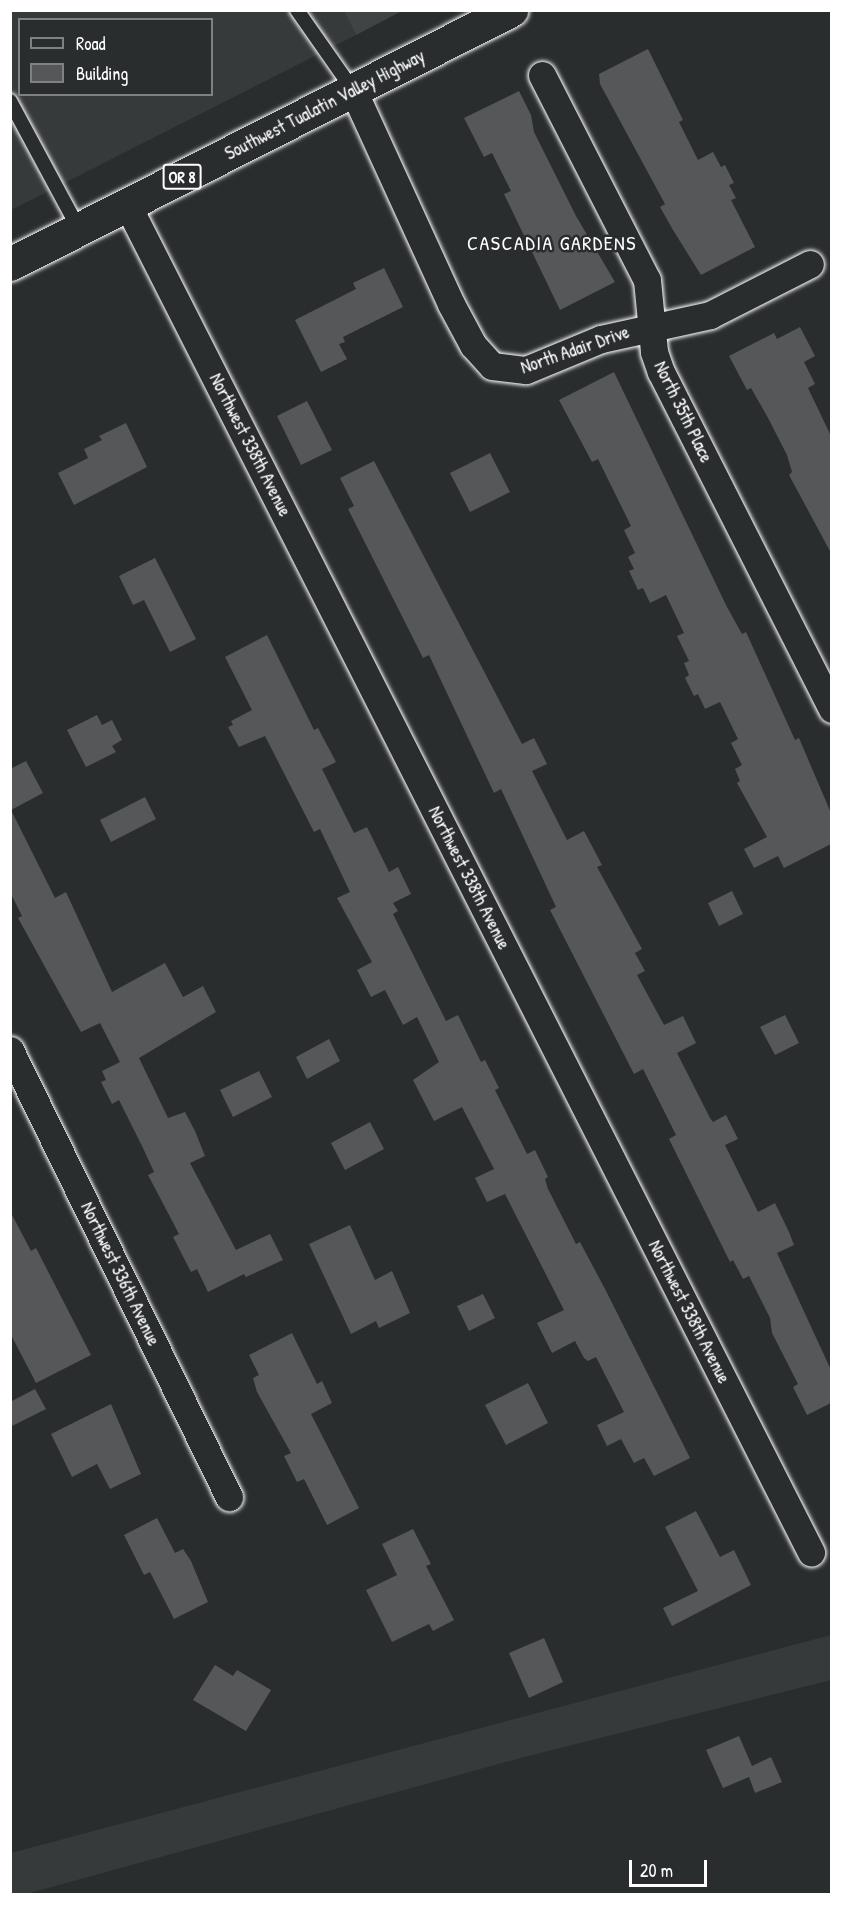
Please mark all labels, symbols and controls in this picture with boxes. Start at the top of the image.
legend [18,18,213,96]
text: Road [76,31,106,56]
street label: Southwest Tualatin Valley Highway [222,45,428,165]
text: Building [76,61,128,86]
road number: OR 8 [162,164,201,190]
district label: CASCADIA GARDENS [467,230,637,254]
street label: North Adair Drive [518,321,632,379]
street label: North 35th Place [649,358,717,466]
street label: Northwest 338th Avenue [205,370,295,520]
street label: Northwest 338th Avenue [424,803,514,953]
street label: Northwest 336th Avenue [76,1199,164,1349]
street label: Northwest 338th Avenue [644,1237,734,1387]
scale bar [632,1848,710,1886]
text: 20 m [640,1858,673,1883]

